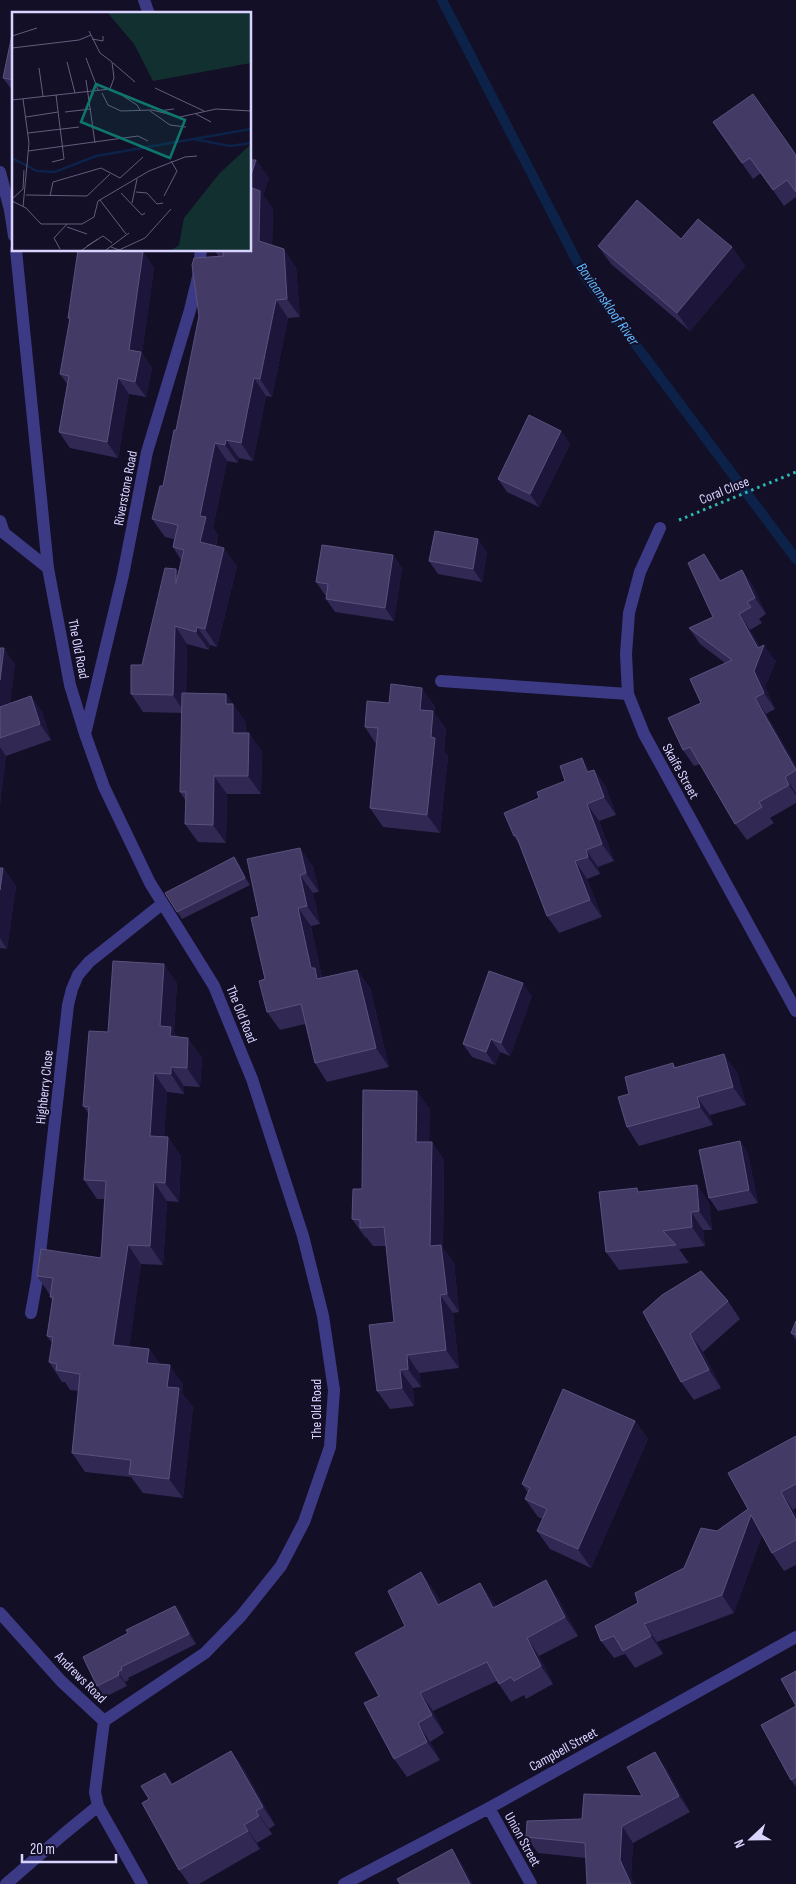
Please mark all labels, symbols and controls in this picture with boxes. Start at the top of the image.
inset map [12,12,251,251]
water label: Baviaanskloof River [572,259,644,350]
street label: Riverstone Road [110,449,141,527]
street label: Coral Close [697,473,752,508]
street label: The Old Road [64,618,93,680]
street label: Skaife Street [658,741,703,802]
street label: The Old Road [222,983,261,1045]
street label: Highberry Close [32,1049,57,1125]
street label: The Old Road [308,1379,325,1439]
street label: Andrews Road [51,1647,110,1707]
street label: Campbell Street [526,1724,600,1775]
street label: Union Street [501,1809,544,1869]
north arrow [726,1814,776,1864]
scale bar [22,1832,116,1864]
text: N [730,1837,749,1850]
text: 20 m [30,1840,55,1859]

